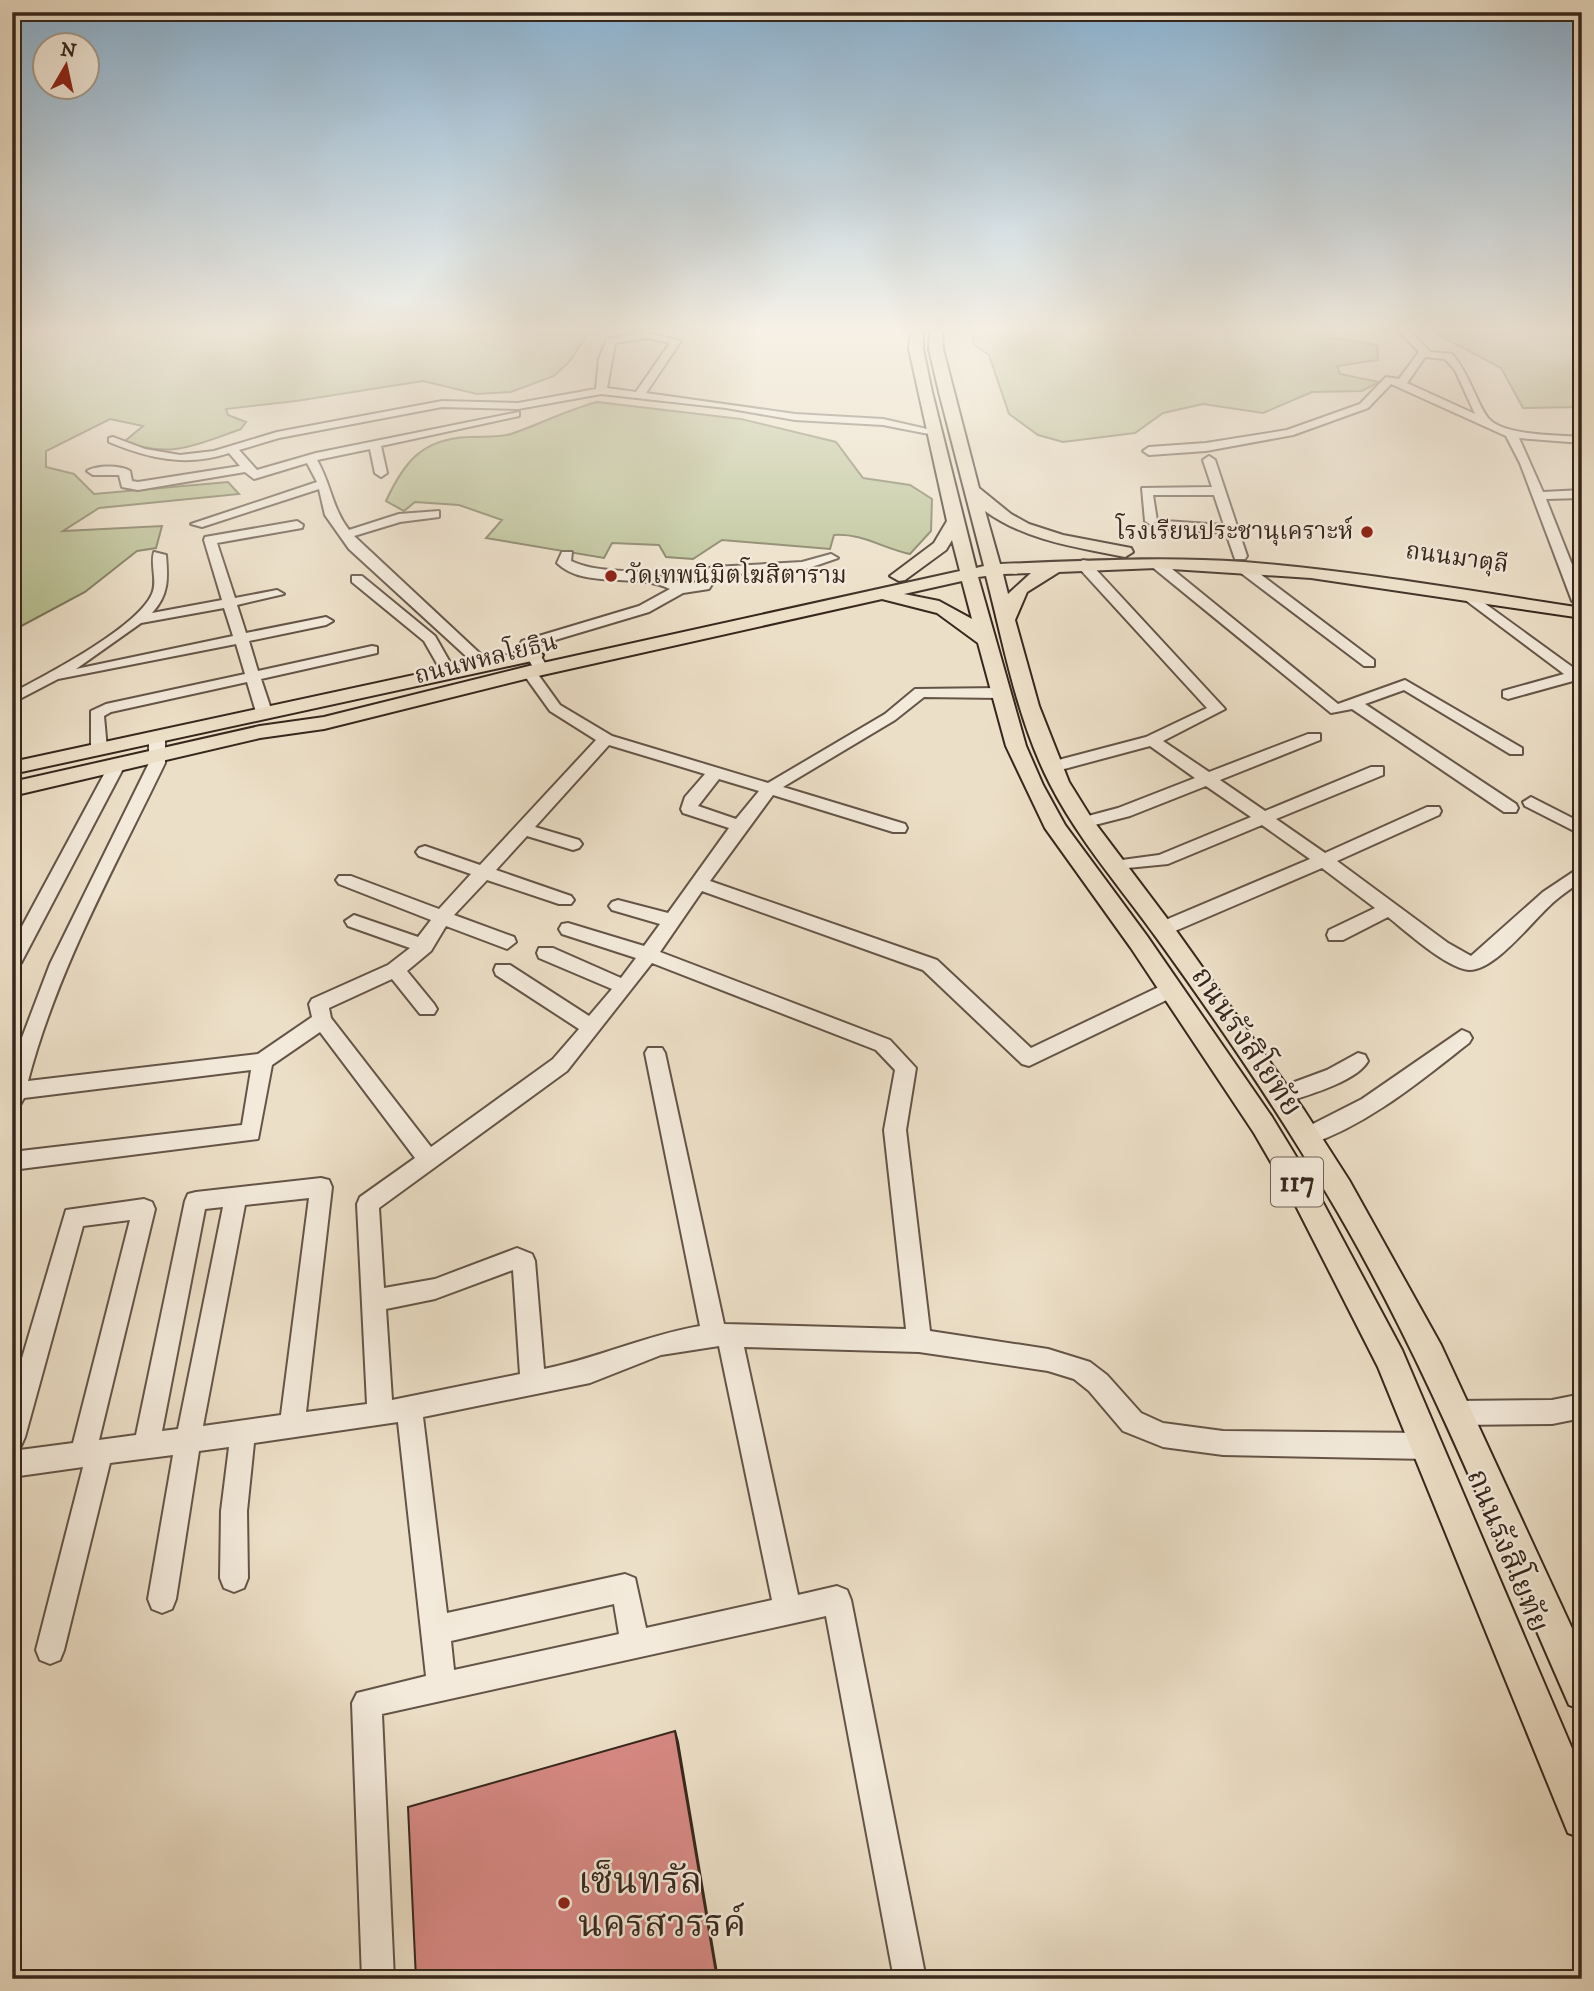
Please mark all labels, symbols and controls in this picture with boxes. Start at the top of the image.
north arrow [32,32,102,102]
text: N [59,38,78,63]
place label: โรงเรียนประชานุเคราะห์ [1115,513,1353,547]
marker: โรงเรียนประชานุเคราะห์ [1359,524,1375,540]
street label: ถนนมาตุลี [1404,536,1510,580]
place label: วัดเทพนิมิตโฆสิตาราม [625,557,847,591]
marker: วัดเทพนิมิตโฆสิตาราม [603,568,619,584]
street label: ถนนพหลโยธิน [411,623,560,691]
street label: ถนนรังสิโยทัย [1182,958,1313,1124]
road number: 117 [1271,1158,1323,1206]
street label: ถนนรังสิโยทัย [1457,1462,1560,1638]
place label: เซ็นทรัล นครสวรรค์ [578,1859,746,1949]
marker: เซ็นทรัล นครสวรรค์ [556,1895,572,1911]

